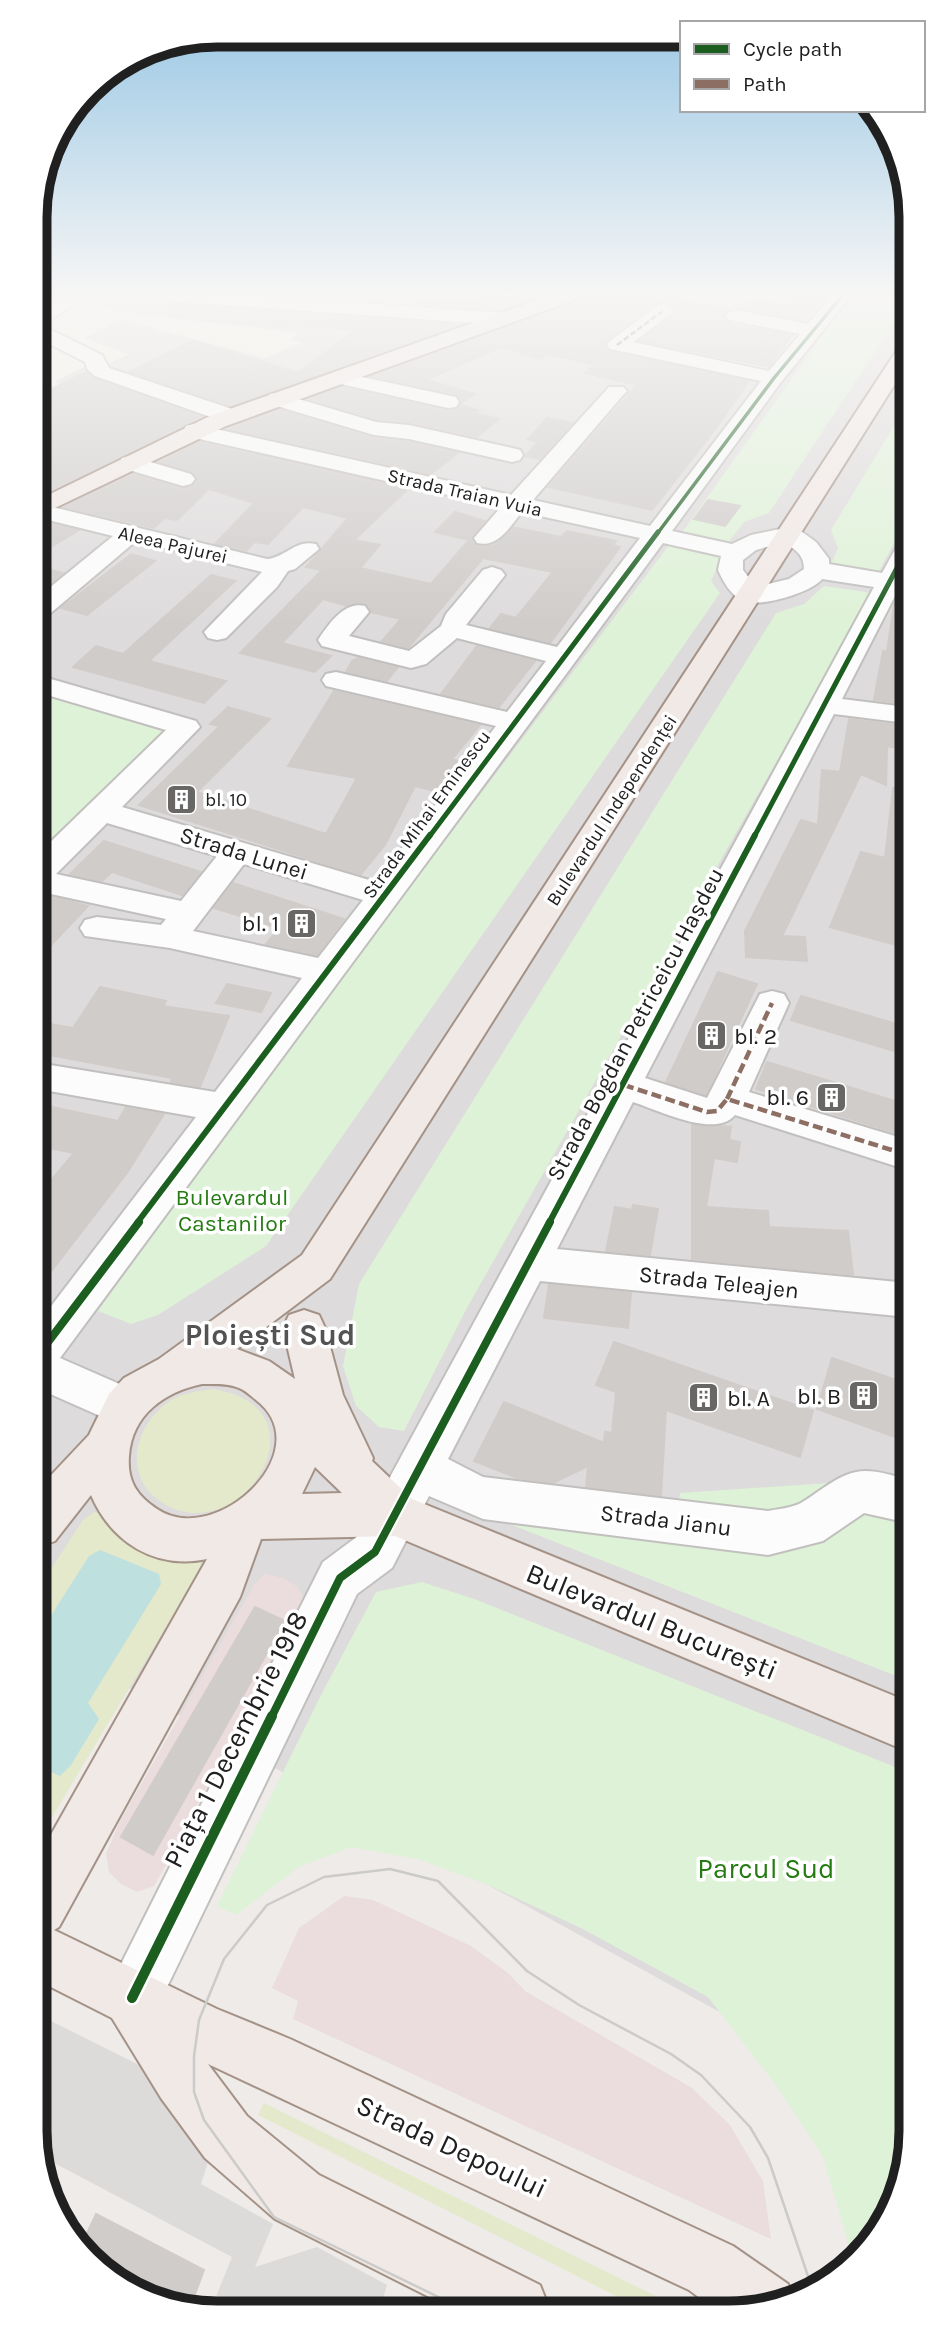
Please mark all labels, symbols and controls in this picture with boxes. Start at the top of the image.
legend [680,21,925,112]
text: Cycle path [743,37,843,61]
text: Path [743,72,787,96]
street label: Strada Traian Vuia [385,464,544,521]
street label: Aleea Pajurei [116,522,230,568]
street label: Bulevardul Independenței [542,711,682,910]
street label: Strada Mihai Eminescu [358,726,495,903]
building icon: bl. 10 [165,782,199,816]
place label: bl. 10 [205,789,247,811]
street label: Strada Lunei [177,821,311,886]
street label: Strada Bogdan Petriceicu Hașdeu [541,863,730,1185]
building icon: bl. 1 [285,906,319,940]
place label: bl. 1 [242,910,279,937]
building icon: bl. 2 [694,1019,728,1053]
place label: bl. 2 [734,1023,777,1050]
building icon: bl. 6 [815,1080,849,1114]
place label: bl. 6 [766,1084,809,1111]
park label: Bulevardul Castanilor [176,1184,289,1237]
street label: Strada Teleajen [638,1261,800,1304]
district label: Ploiești Sud [185,1317,355,1353]
building icon: bl. B [847,1379,881,1413]
building icon: bl. A [687,1381,721,1415]
place label: bl. B [797,1383,841,1410]
place label: bl. A [727,1385,770,1412]
street label: Strada Jianu [599,1499,733,1542]
street label: Bulevardul București [521,1556,782,1687]
street label: Piața 1 Decembrie 1918 [156,1605,315,1873]
park label: Parcul Sud [697,1852,835,1885]
street label: Strada Depoului [351,2088,552,2205]

